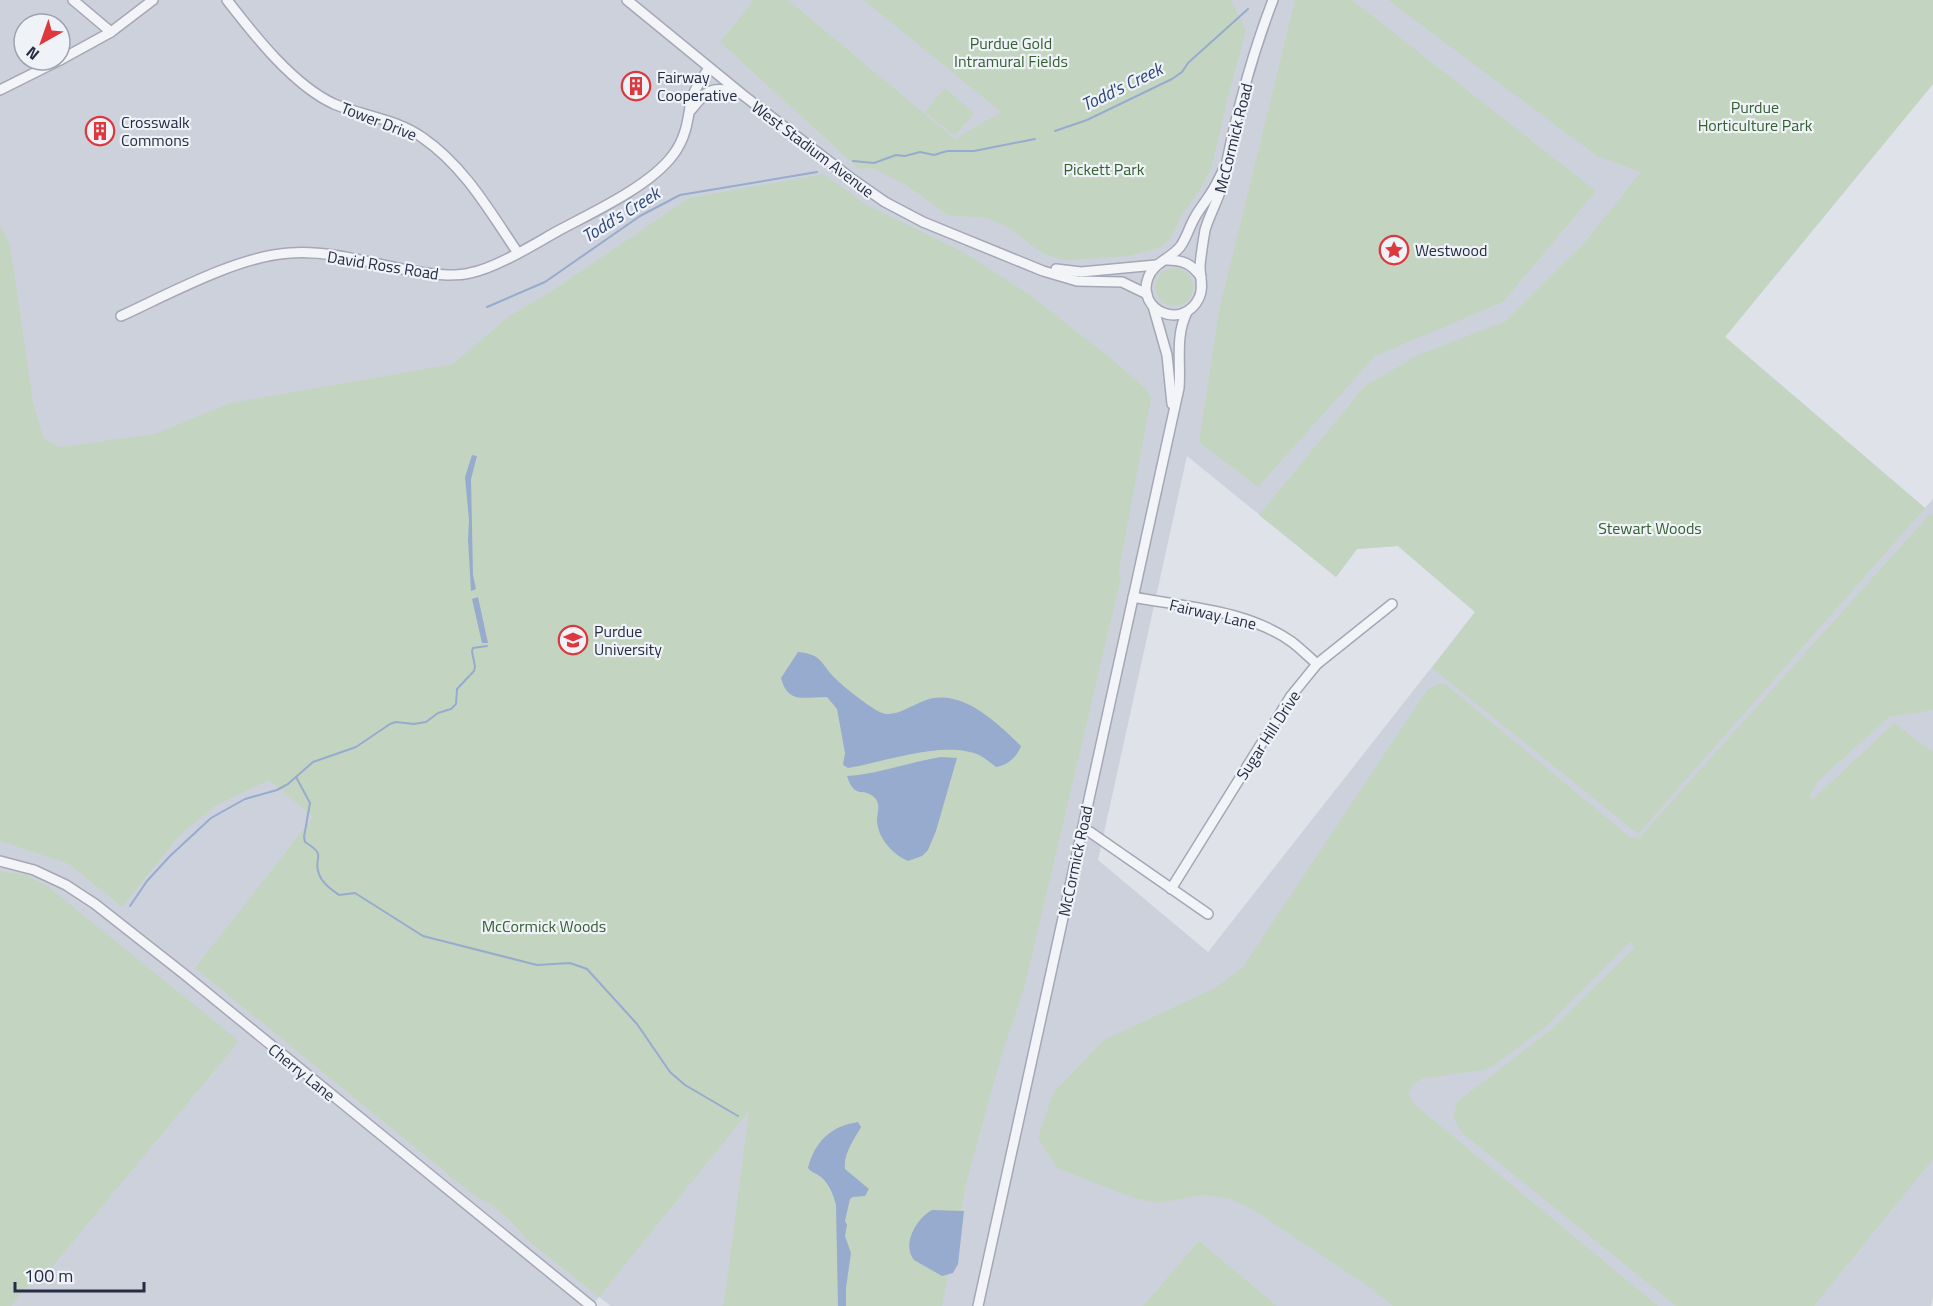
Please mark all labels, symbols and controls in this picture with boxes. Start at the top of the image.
north arrow [12,12,72,72]
park label: Purdue Gold Intramural Fields [954,31,1068,73]
text: N [20,41,44,66]
water label: Todd's Creek [1076,54,1169,118]
place label: Fairway Cooperative [657,65,737,107]
building icon: Fairway Cooperative [620,70,652,102]
street label: McCormick Road [1208,80,1258,196]
street label: West Stadium Avenue [747,95,879,203]
park label: Purdue Horticulture Park [1698,95,1813,137]
street label: Tower Drive [338,96,420,146]
place label: Crosswalk Commons [121,110,190,152]
building icon: Crosswalk Commons [84,115,116,147]
park label: Pickett Park [1064,157,1145,181]
water label: Todd's Creek [576,179,667,249]
place icon: Westwood [1378,234,1410,266]
place label: Westwood [1415,238,1487,262]
street label: David Ross Road [325,244,441,286]
park label: Stewart Woods [1598,516,1702,540]
street label: Fairway Lane [1167,592,1259,636]
place label: Purdue University [594,619,662,661]
school or university icon: Purdue University [557,624,589,656]
street label: Sugar Hill Drive [1230,685,1306,785]
street label: McCormick Road [1052,803,1098,919]
park label: McCormick Woods [482,914,606,938]
street label: Cherry Lane [263,1037,341,1107]
scale bar [15,1255,144,1293]
text: 100 m [24,1262,73,1289]

